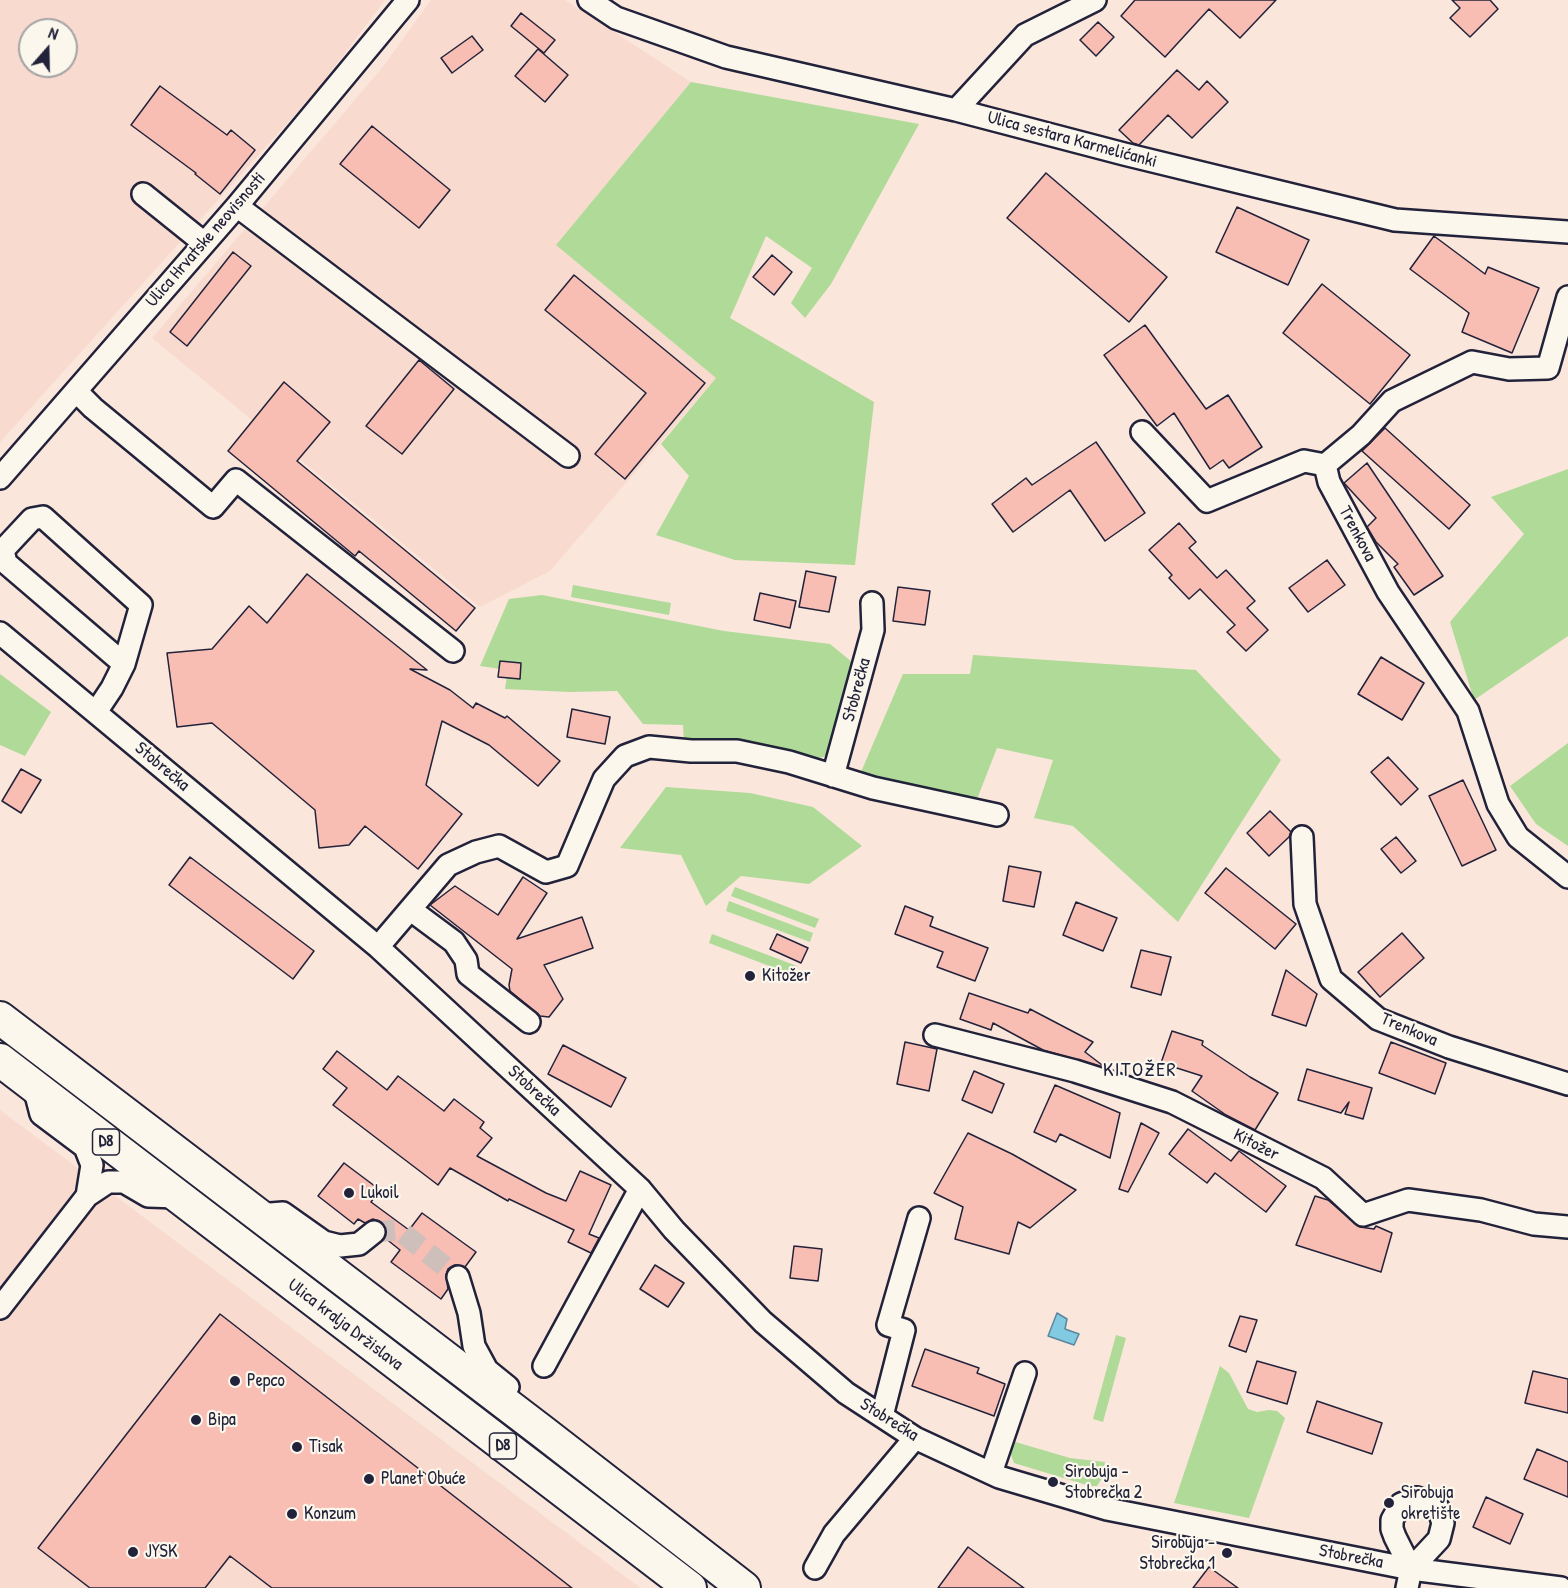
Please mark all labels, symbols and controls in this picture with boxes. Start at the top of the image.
north arrow [18,18,78,78]
text: N [46,21,61,45]
street label: Ulica sestara Karmelićanki [985,107,1159,173]
street label: Ulica Hrvatske neovisnosti [142,168,270,312]
street label: Trenkova [1333,503,1381,565]
street label: Stobrečka [838,656,876,724]
street label: Stobrečka [130,738,194,796]
place label: Kitožer [762,965,811,987]
marker: Kitožer [743,969,757,983]
street label: Trenkova [1377,1008,1441,1052]
district label: KITOŽER [1103,1059,1177,1083]
street label: Stobrečka [503,1061,565,1121]
street label: Kitožer [1229,1124,1283,1166]
road number: D8 [92,1129,120,1155]
place label: Lukoil [361,1182,398,1204]
marker: Lukoil [342,1186,356,1200]
street label: Ulica kralja Držislava [283,1275,407,1375]
place label: Pepco [247,1370,285,1392]
marker: Pepco [228,1374,242,1388]
street label: Stobrečka [856,1394,922,1446]
place label: Bipa [208,1409,236,1431]
marker: Bipa [189,1413,203,1427]
road number: D8 [490,1433,516,1459]
place label: Tisak [309,1436,343,1458]
marker: Tisak [290,1440,304,1454]
place label: Sirobuja - Stobrečka 2 [1065,1461,1142,1504]
place label: Planet Obuće [381,1468,466,1490]
marker: Planet Obuće [362,1472,376,1486]
marker: Sirobuja - Stobrečka 2 [1046,1475,1060,1489]
place label: Sirobuja okretište [1401,1482,1460,1524]
marker: Sirobuja okretište [1382,1496,1396,1510]
place label: Konzum [304,1503,356,1525]
marker: Konzum [285,1507,299,1521]
place label: Sirobuja - Stobrečka 1 [1140,1532,1215,1574]
street label: Stobrečka [1317,1540,1385,1574]
place label: JYSK [145,1541,177,1563]
marker: JYSK [126,1545,140,1559]
marker: Sirobuja - Stobrečka 1 [1220,1546,1234,1560]

